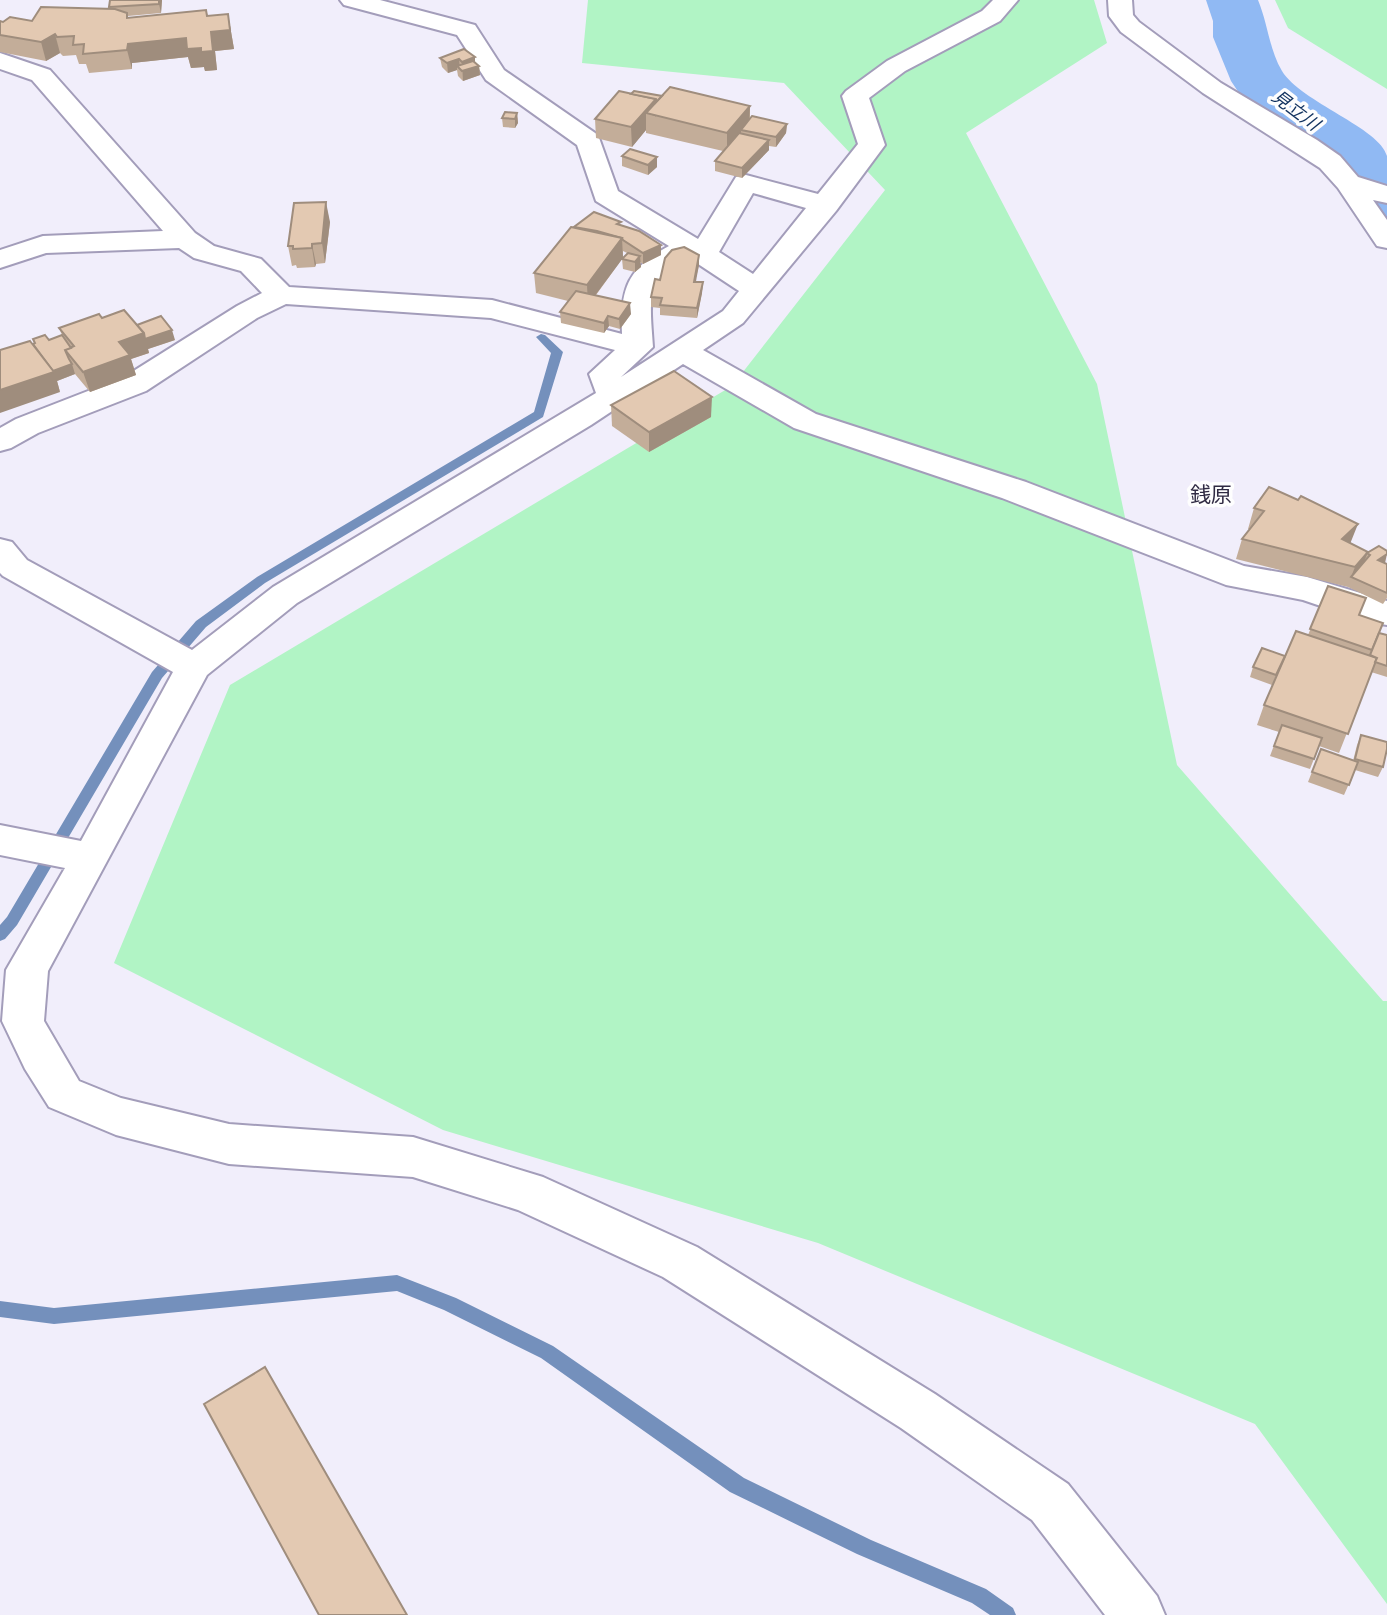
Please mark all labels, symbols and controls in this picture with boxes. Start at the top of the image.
water label: 見立川 [1267,84,1327,137]
district label: 銭原 [1190,480,1232,509]

